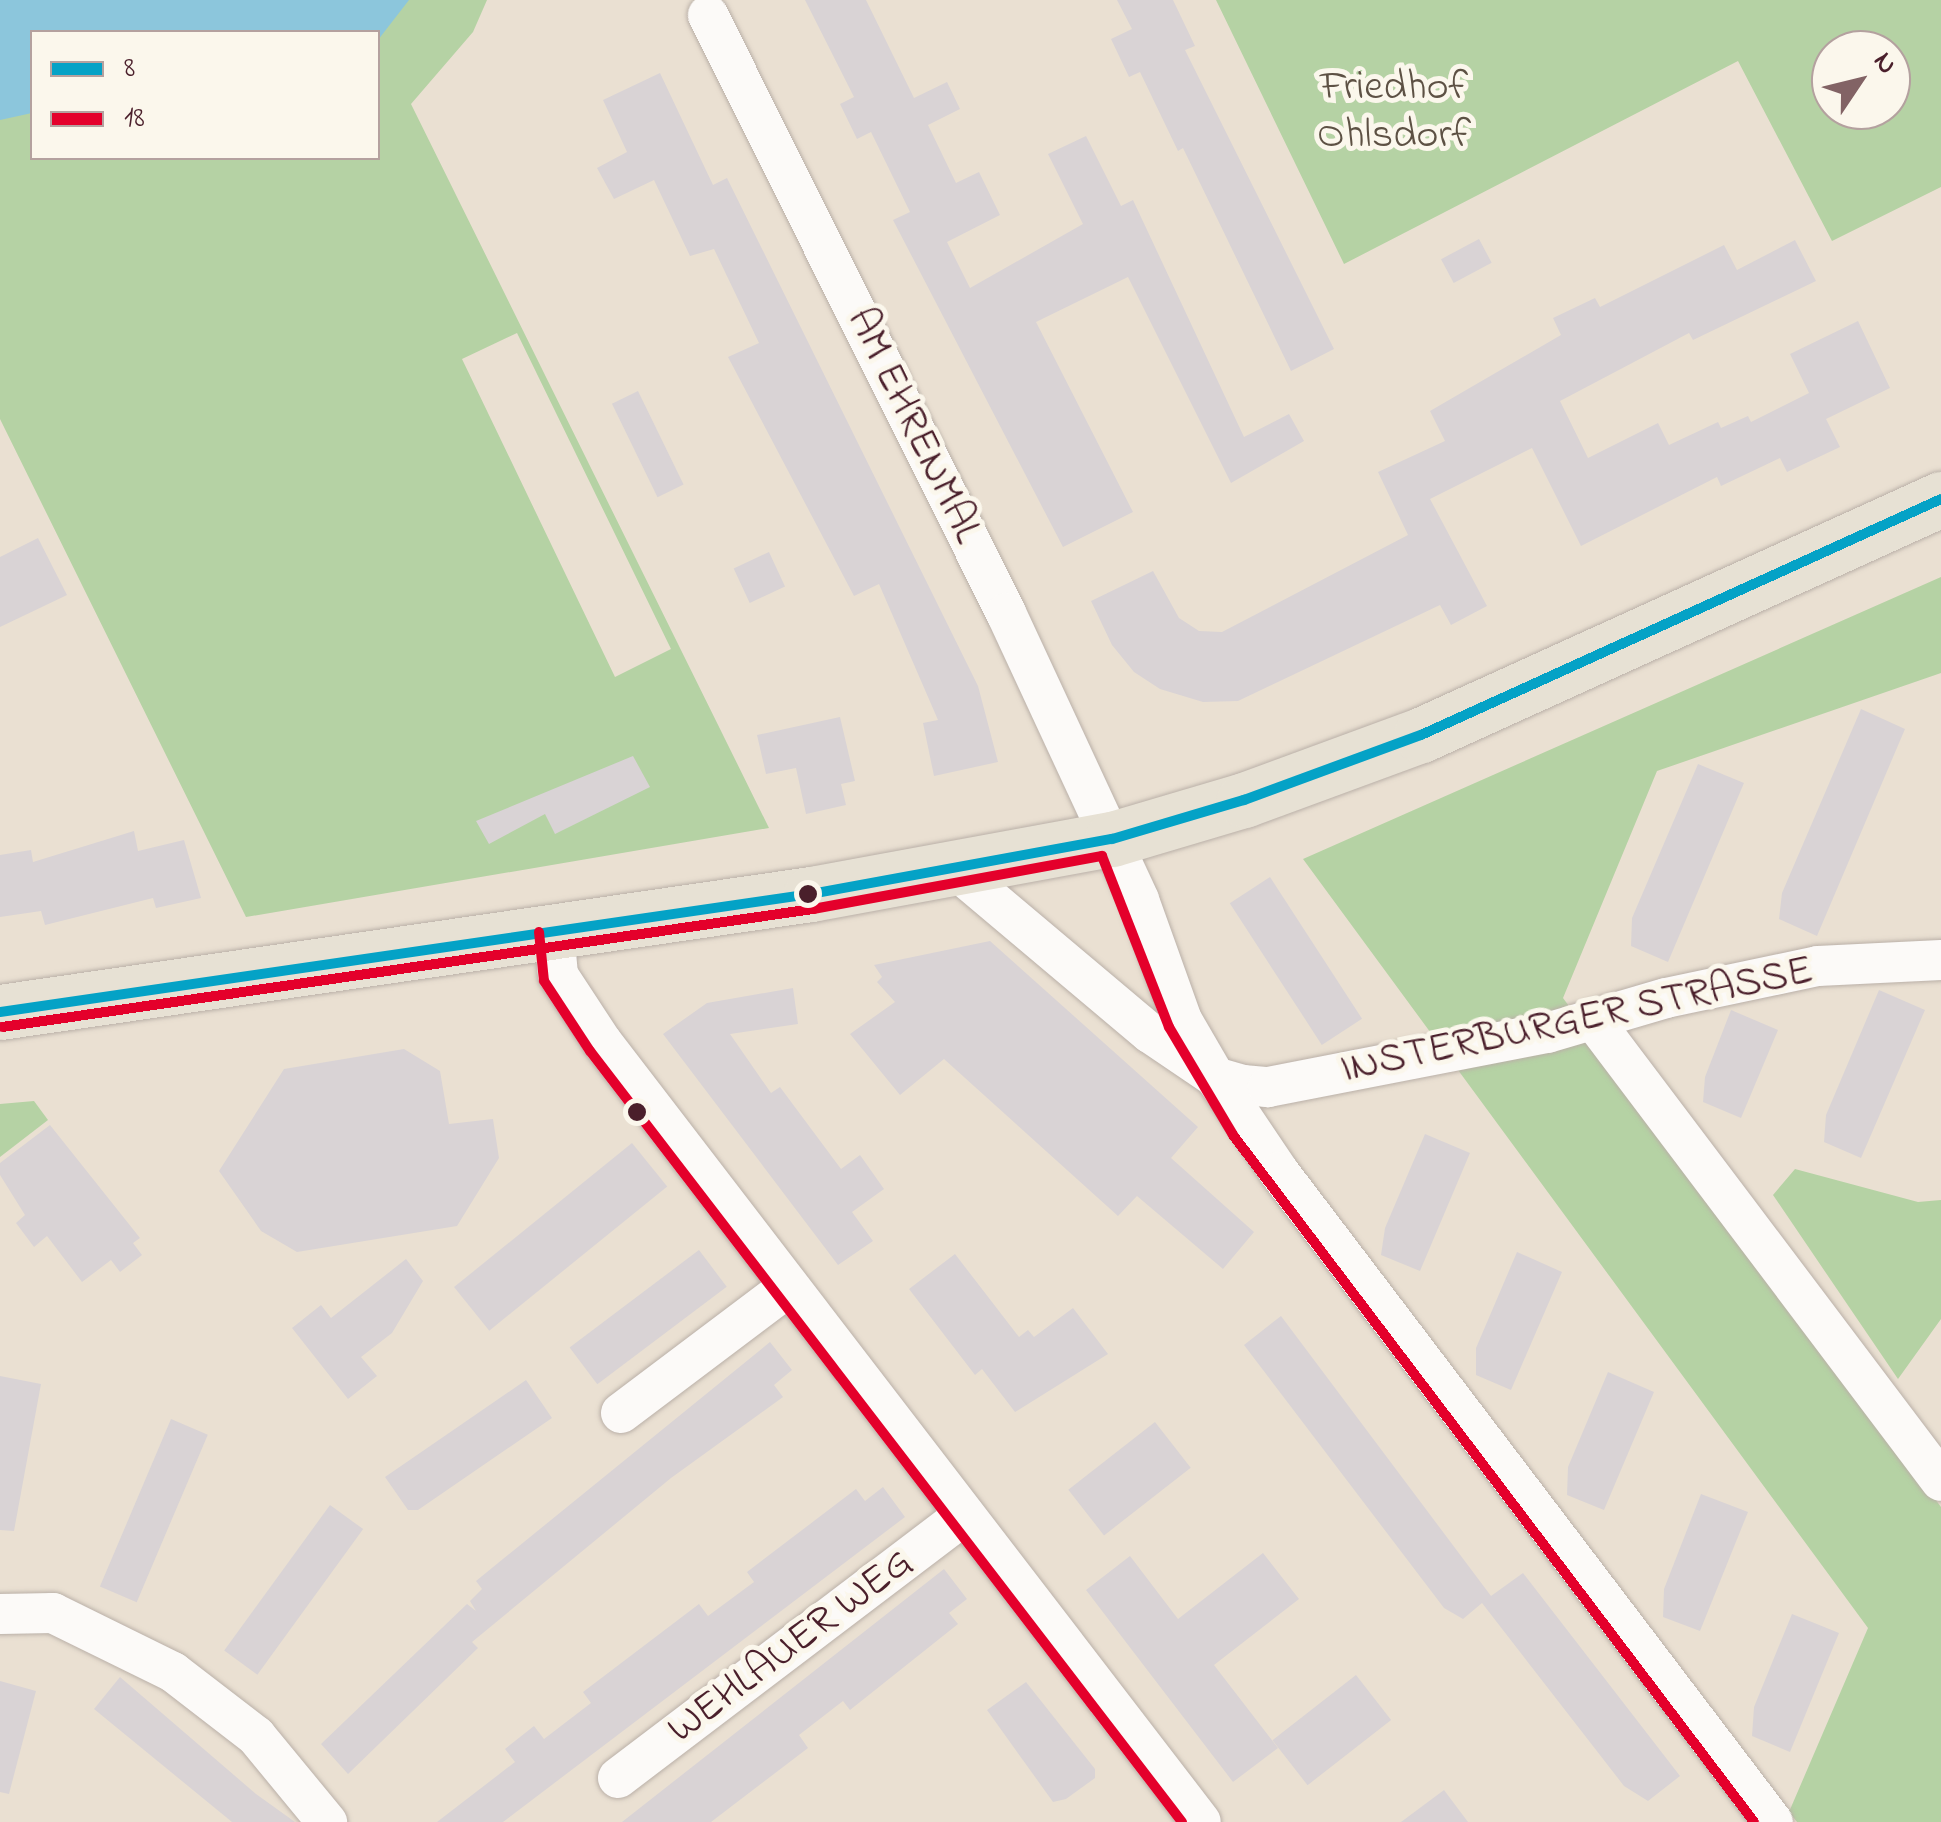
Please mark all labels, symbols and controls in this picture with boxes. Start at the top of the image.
legend [30,30,380,160]
north arrow [1811,30,1911,130]
text: N [1862,44,1907,83]
text: 8 [124,47,135,91]
park label: Friedhof Ohlsdorf [1317,63,1471,162]
text: 18 [124,97,145,141]
street label: AM EHRENMAL [834,300,992,552]
unlabelled marker [798,884,818,904]
street label: INSTERBURGER STRASSE [1336,946,1818,1096]
unlabelled marker [627,1102,647,1122]
street label: WEHLAUER WEG [658,1538,924,1756]

